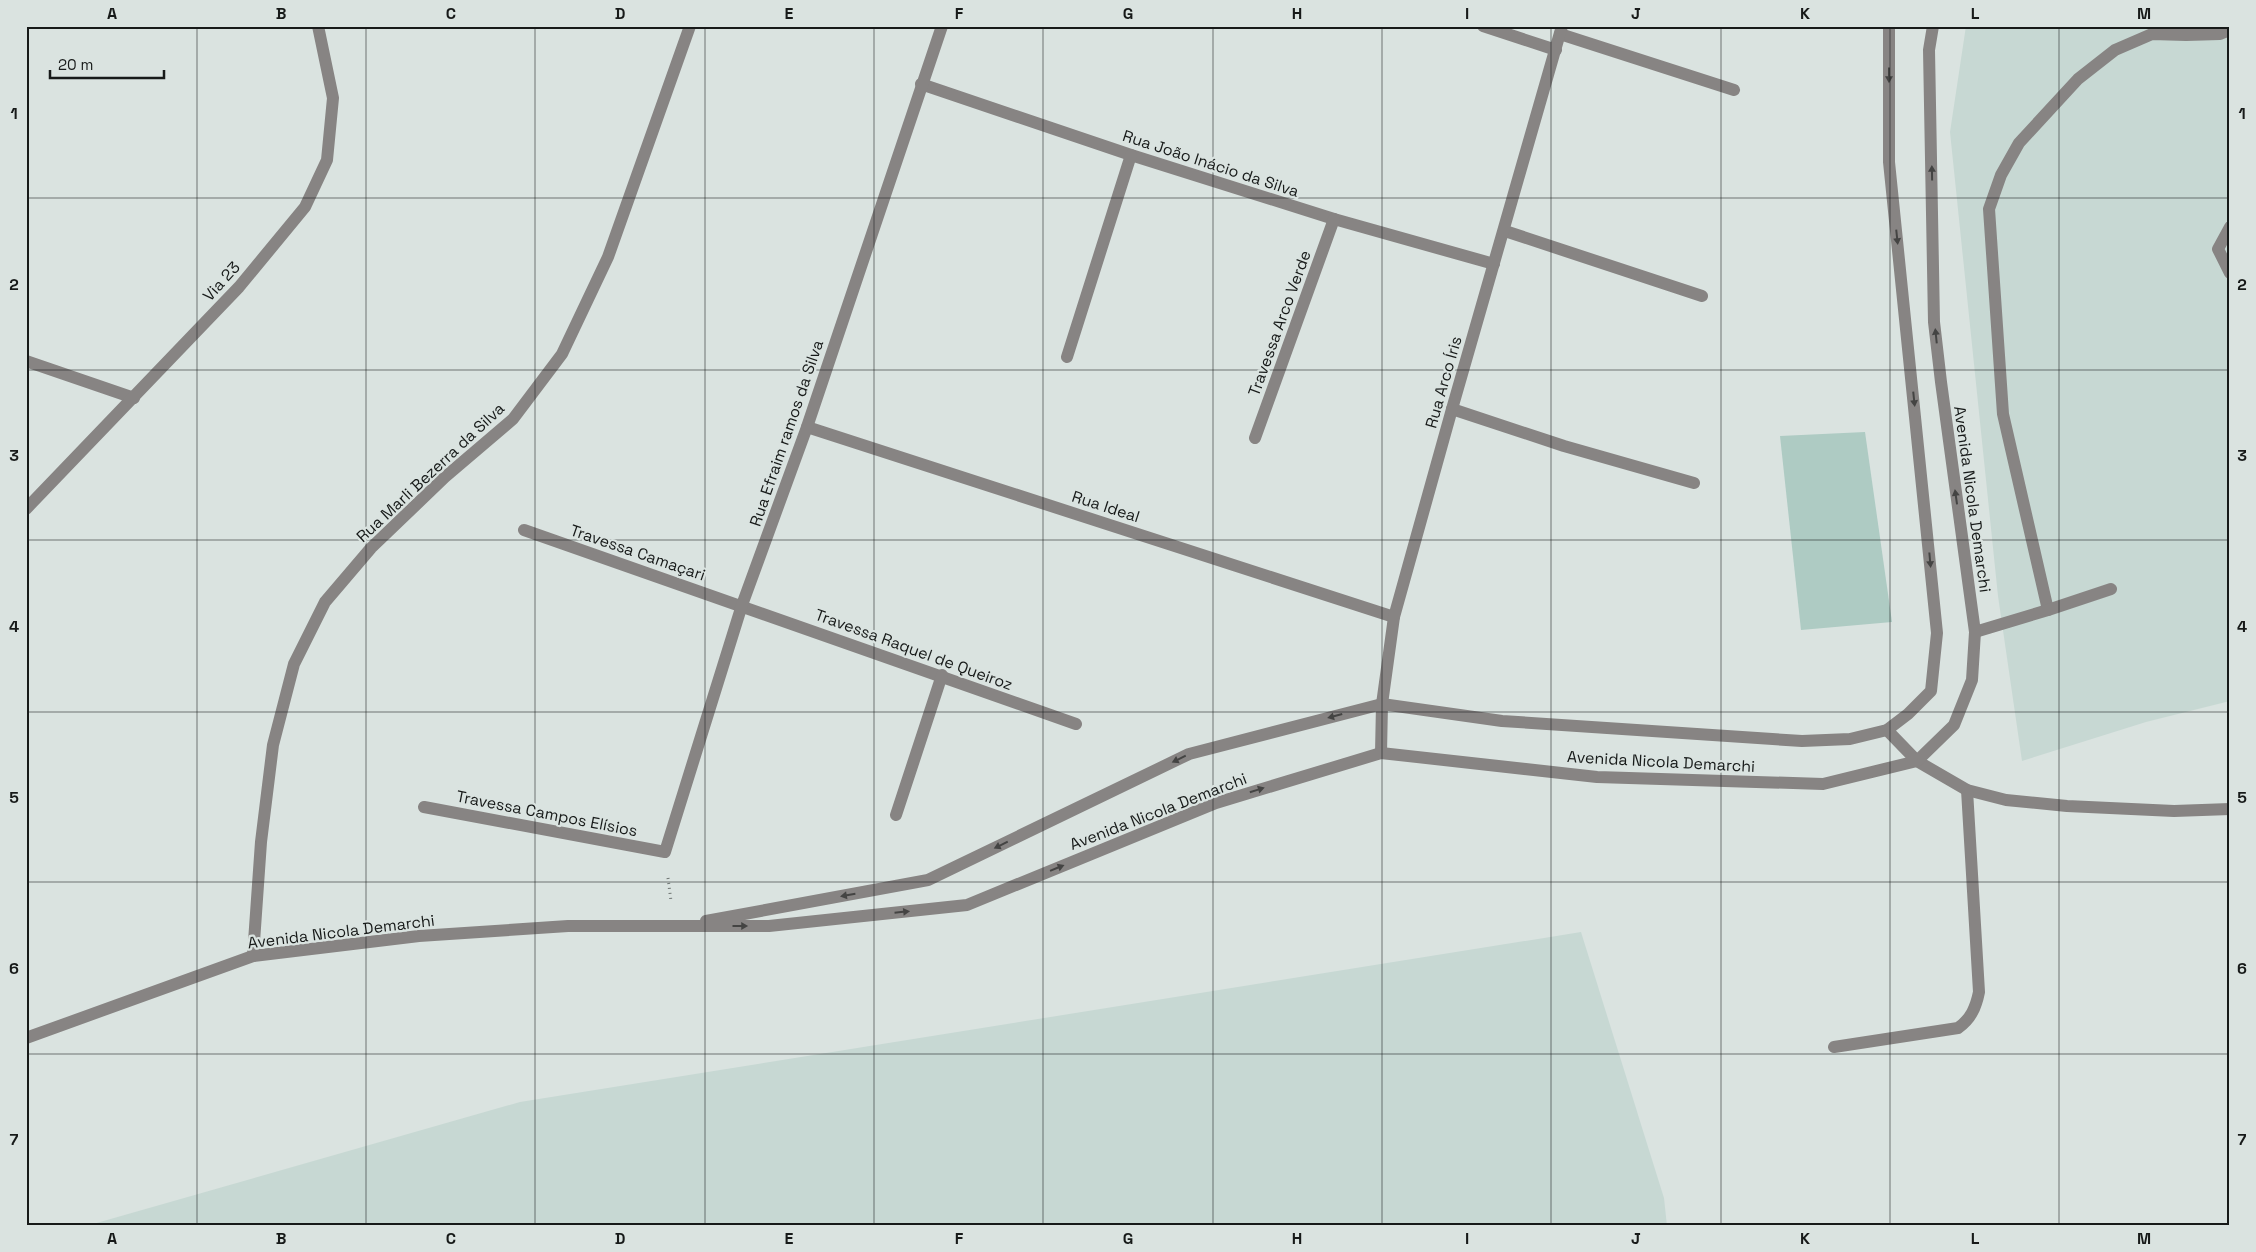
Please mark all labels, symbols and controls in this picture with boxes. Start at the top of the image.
text: A [107,3,117,24]
text: B [276,3,286,24]
text: C [446,3,456,24]
text: D [615,3,625,24]
text: E [785,3,794,24]
text: F [955,3,964,24]
text: G [1123,3,1133,24]
text: H [1292,3,1302,24]
text: I [1465,3,1469,24]
text: J [1631,3,1641,24]
text: K [1800,3,1810,24]
text: L [1971,3,1980,24]
text: M [2137,3,2151,24]
scale bar [50,48,164,80]
text: 20 m [58,55,93,74]
one-way arrow [1885,67,1893,83]
text: 1 [10,103,18,124]
text: 1 [2238,103,2246,124]
street label: Rua João Inácio da Silva [1120,125,1302,202]
one-way arrow [1928,165,1936,181]
one-way arrow [1893,229,1901,245]
street label: Travessa Arco Verde [1243,247,1316,399]
street label: Via 23 [198,257,245,306]
text: 2 [9,274,19,295]
text: 2 [2237,274,2247,295]
one-way arrow [1932,328,1940,344]
street label: Rua Arco Íris [1420,334,1467,431]
street label: Rua Efraim ramos da Silva [745,337,828,529]
one-way arrow [1910,391,1918,407]
street label: Rua Marli Bezerra da Silva [352,398,509,547]
street label: Avenida Nicola Demarchi [1949,404,1996,594]
text: 3 [9,445,19,466]
text: 3 [2237,445,2247,466]
street label: Rua Ideal [1069,486,1142,527]
one-way arrow [1952,489,1960,505]
street label: Travessa Camaçari [567,520,708,585]
one-way arrow [1927,553,1935,569]
street label: Travessa Raquel de Queiroz [812,604,1016,695]
text: 4 [9,616,19,637]
text: 4 [2237,616,2247,637]
one-way arrow [1328,712,1343,720]
street label: Avenida Nicola Demarchi [1566,746,1756,777]
one-way arrow [1172,755,1186,763]
street label: Avenida Nicola Demarchi [1067,768,1250,855]
street label: Travessa Campos Elísios [455,786,639,841]
one-way arrow [1250,786,1265,794]
text: 5 [9,787,19,808]
text: 5 [2237,787,2247,808]
one-way arrow [994,841,1008,849]
one-way arrow [1050,864,1064,872]
one-way arrow [839,891,855,899]
one-way arrow [894,908,910,916]
street label: Avenida Nicola Demarchi [246,910,436,953]
one-way arrow [733,922,749,930]
text: 6 [9,958,19,979]
text: 6 [2237,958,2247,979]
text: 7 [10,1129,19,1150]
text: 7 [2238,1129,2247,1150]
text: A [107,1228,117,1249]
text: B [276,1228,286,1249]
text: C [446,1228,456,1249]
text: D [615,1228,625,1249]
text: E [785,1228,794,1249]
text: F [955,1228,964,1249]
text: G [1123,1228,1133,1249]
text: H [1292,1228,1302,1249]
text: I [1465,1228,1469,1249]
text: J [1631,1228,1641,1249]
text: K [1800,1228,1810,1249]
text: L [1971,1228,1980,1249]
text: M [2137,1228,2151,1249]

